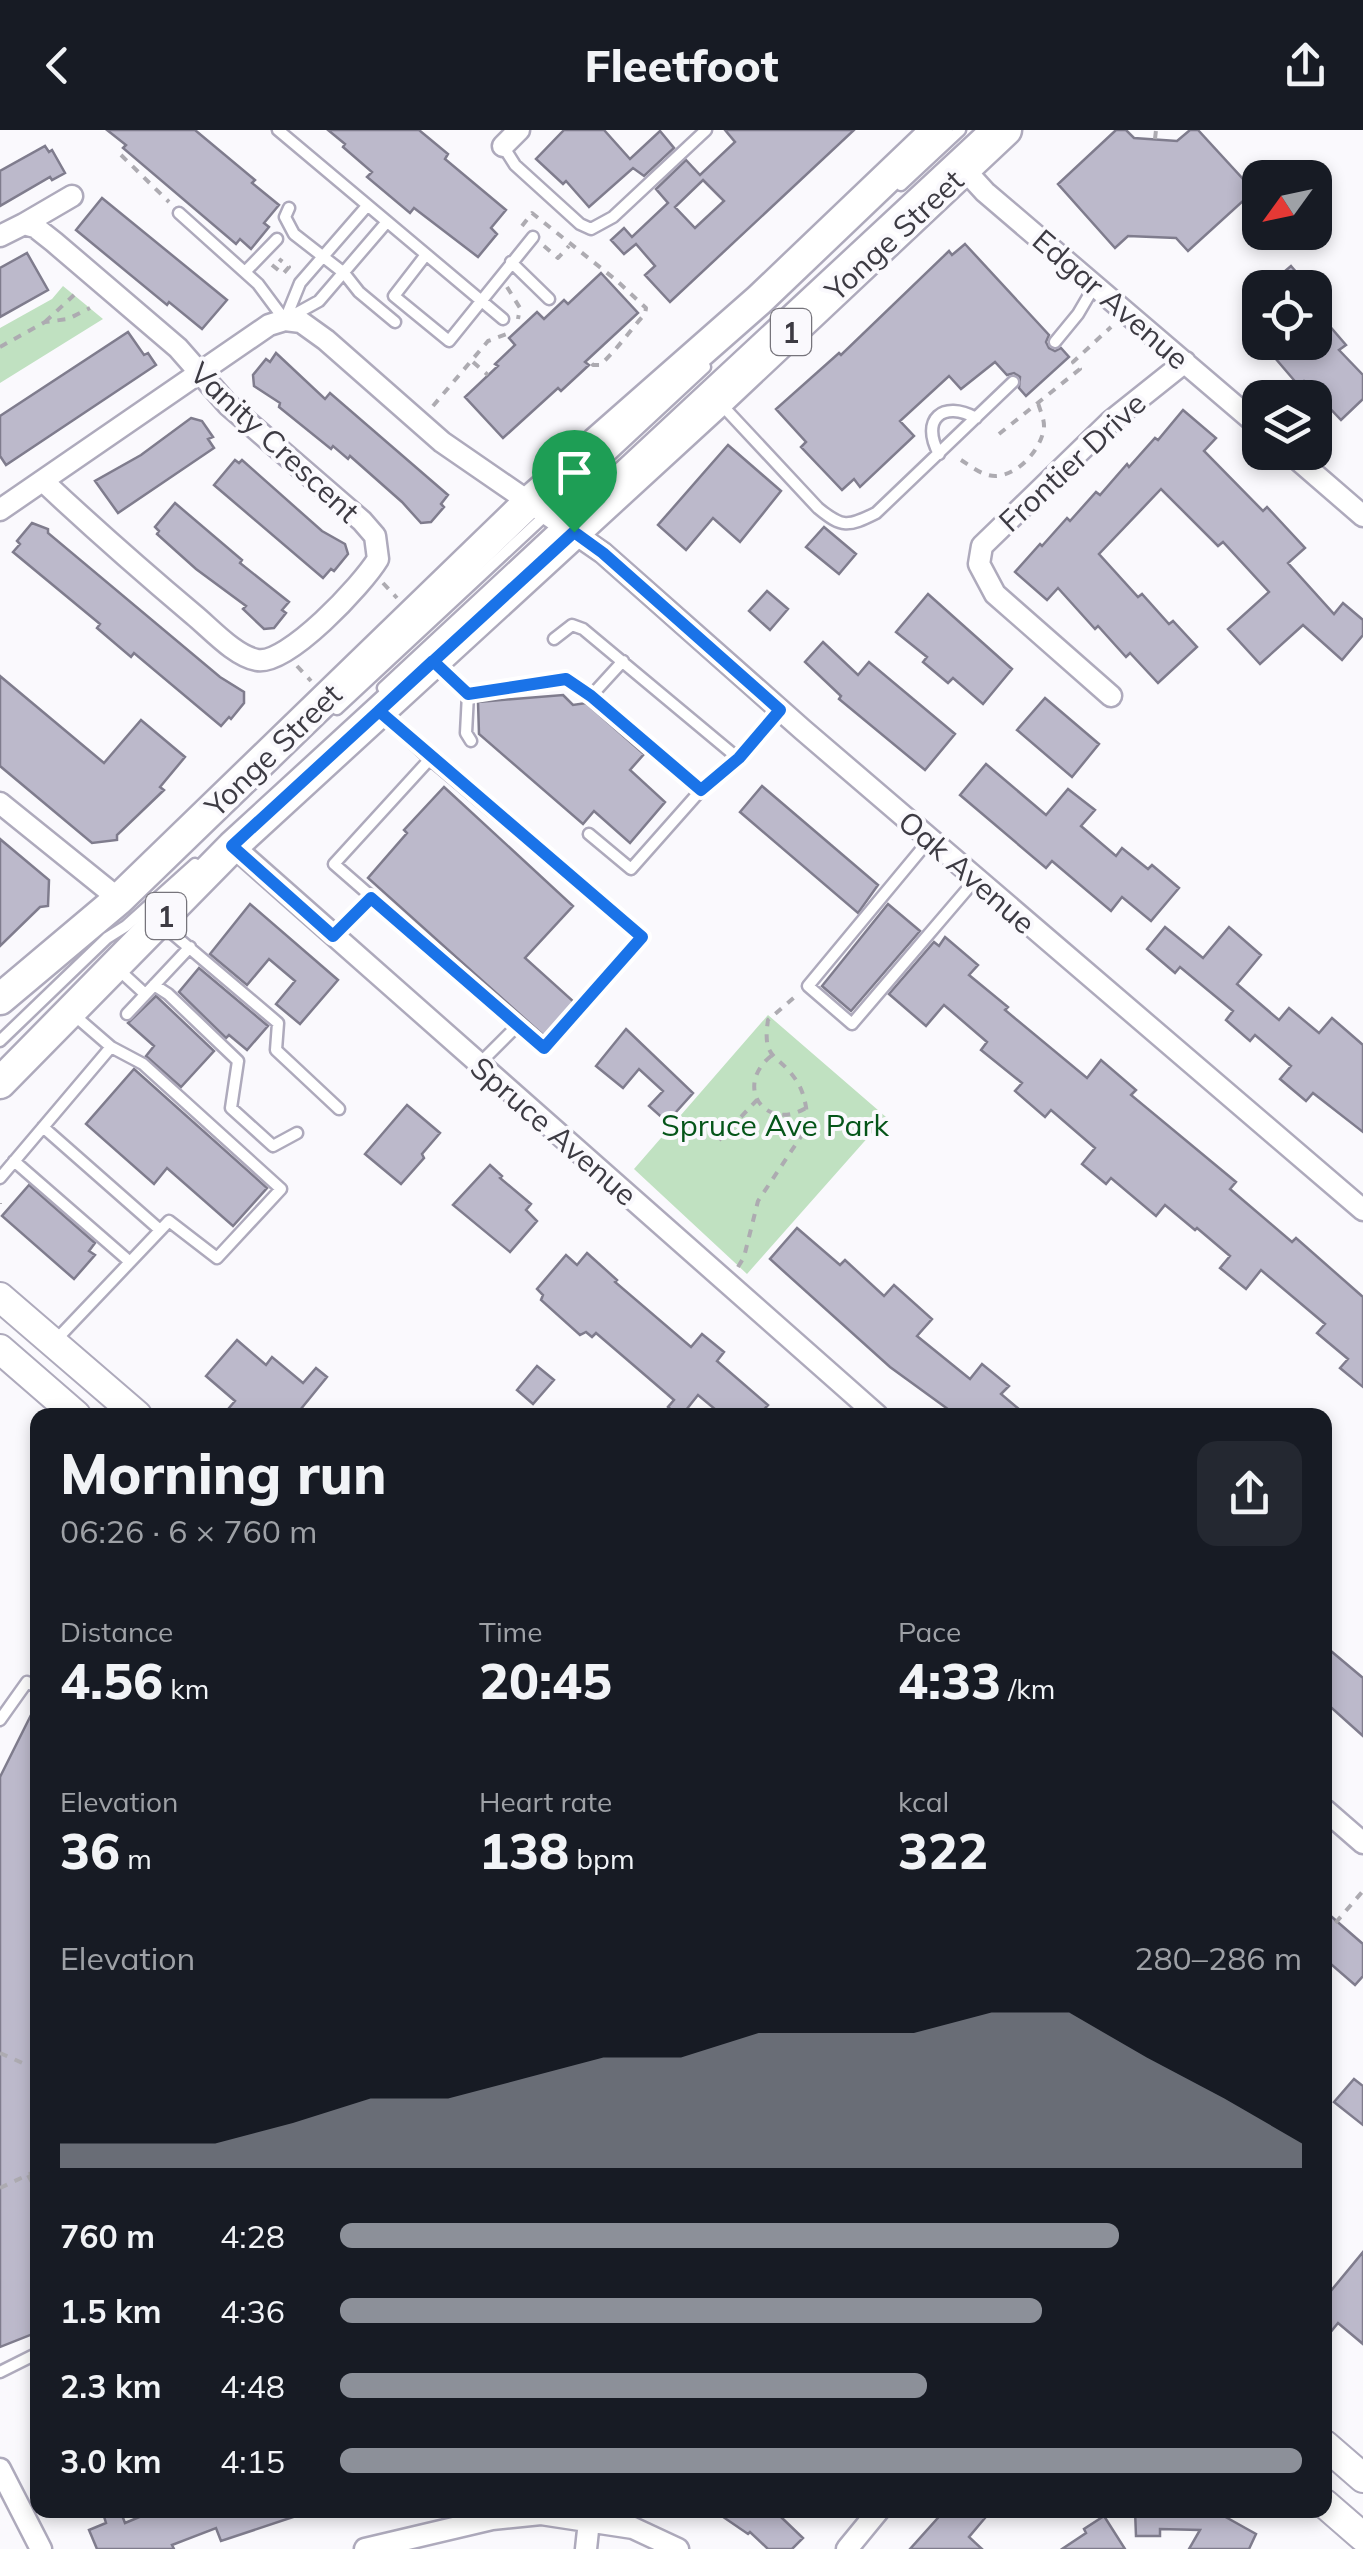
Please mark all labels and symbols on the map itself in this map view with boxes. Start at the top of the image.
north arrow [1242,160,1332,250]
street label: Yonge Street [816,161,971,310]
street label: Edgar Avenue [1025,221,1197,377]
road number: 1 [771,309,811,355]
street label: Vanity Crescent [182,354,368,530]
street label: Frontier Drive [991,384,1153,540]
pin [532,430,617,533]
street label: Yonge Street [196,675,349,825]
street label: Oak Avenue [891,802,1043,942]
road number: 1 [146,893,186,939]
street label: Spruce Avenue [463,1048,645,1214]
park label: Spruce Ave Park [661,1106,889,1144]

